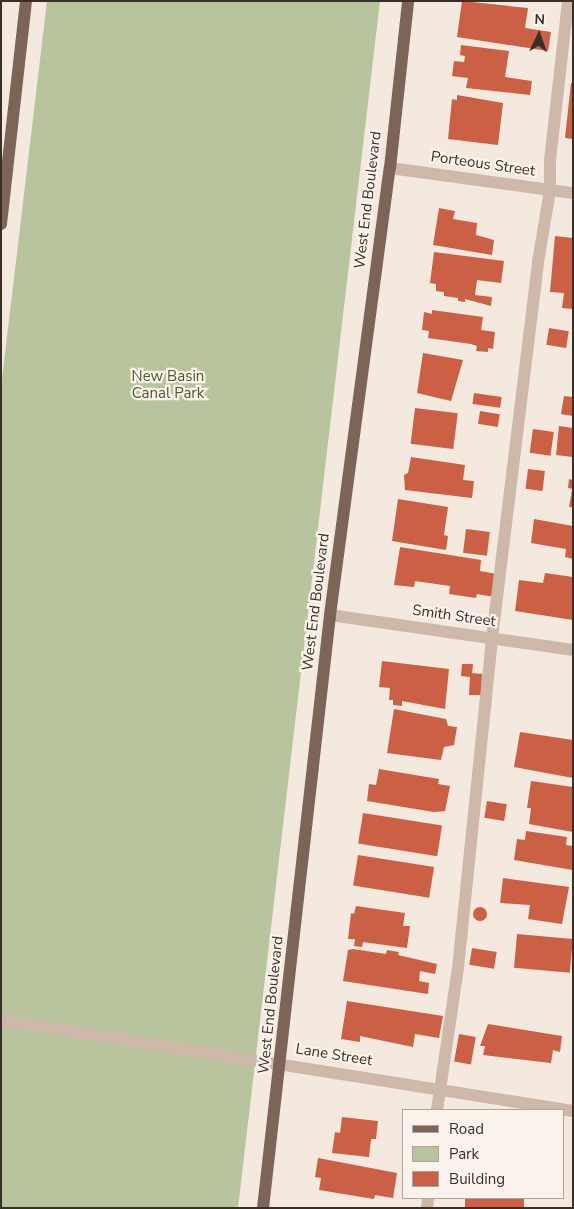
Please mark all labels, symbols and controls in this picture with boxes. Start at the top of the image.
north arrow [514,10,564,60]
text: N [534,10,546,29]
street label: West End Boulevard [351,130,385,270]
street label: Porteous Street [430,148,536,180]
park label: New Basin Canal Park [132,367,204,402]
street label: West End Boulevard [299,532,333,672]
street label: Smith Street [411,601,497,631]
street label: West End Boulevard [255,935,287,1075]
street label: Lane Street [294,1040,374,1070]
legend [402,1109,564,1199]
text: Road [449,1119,484,1139]
text: Park [449,1144,479,1164]
text: Building [449,1169,505,1189]

